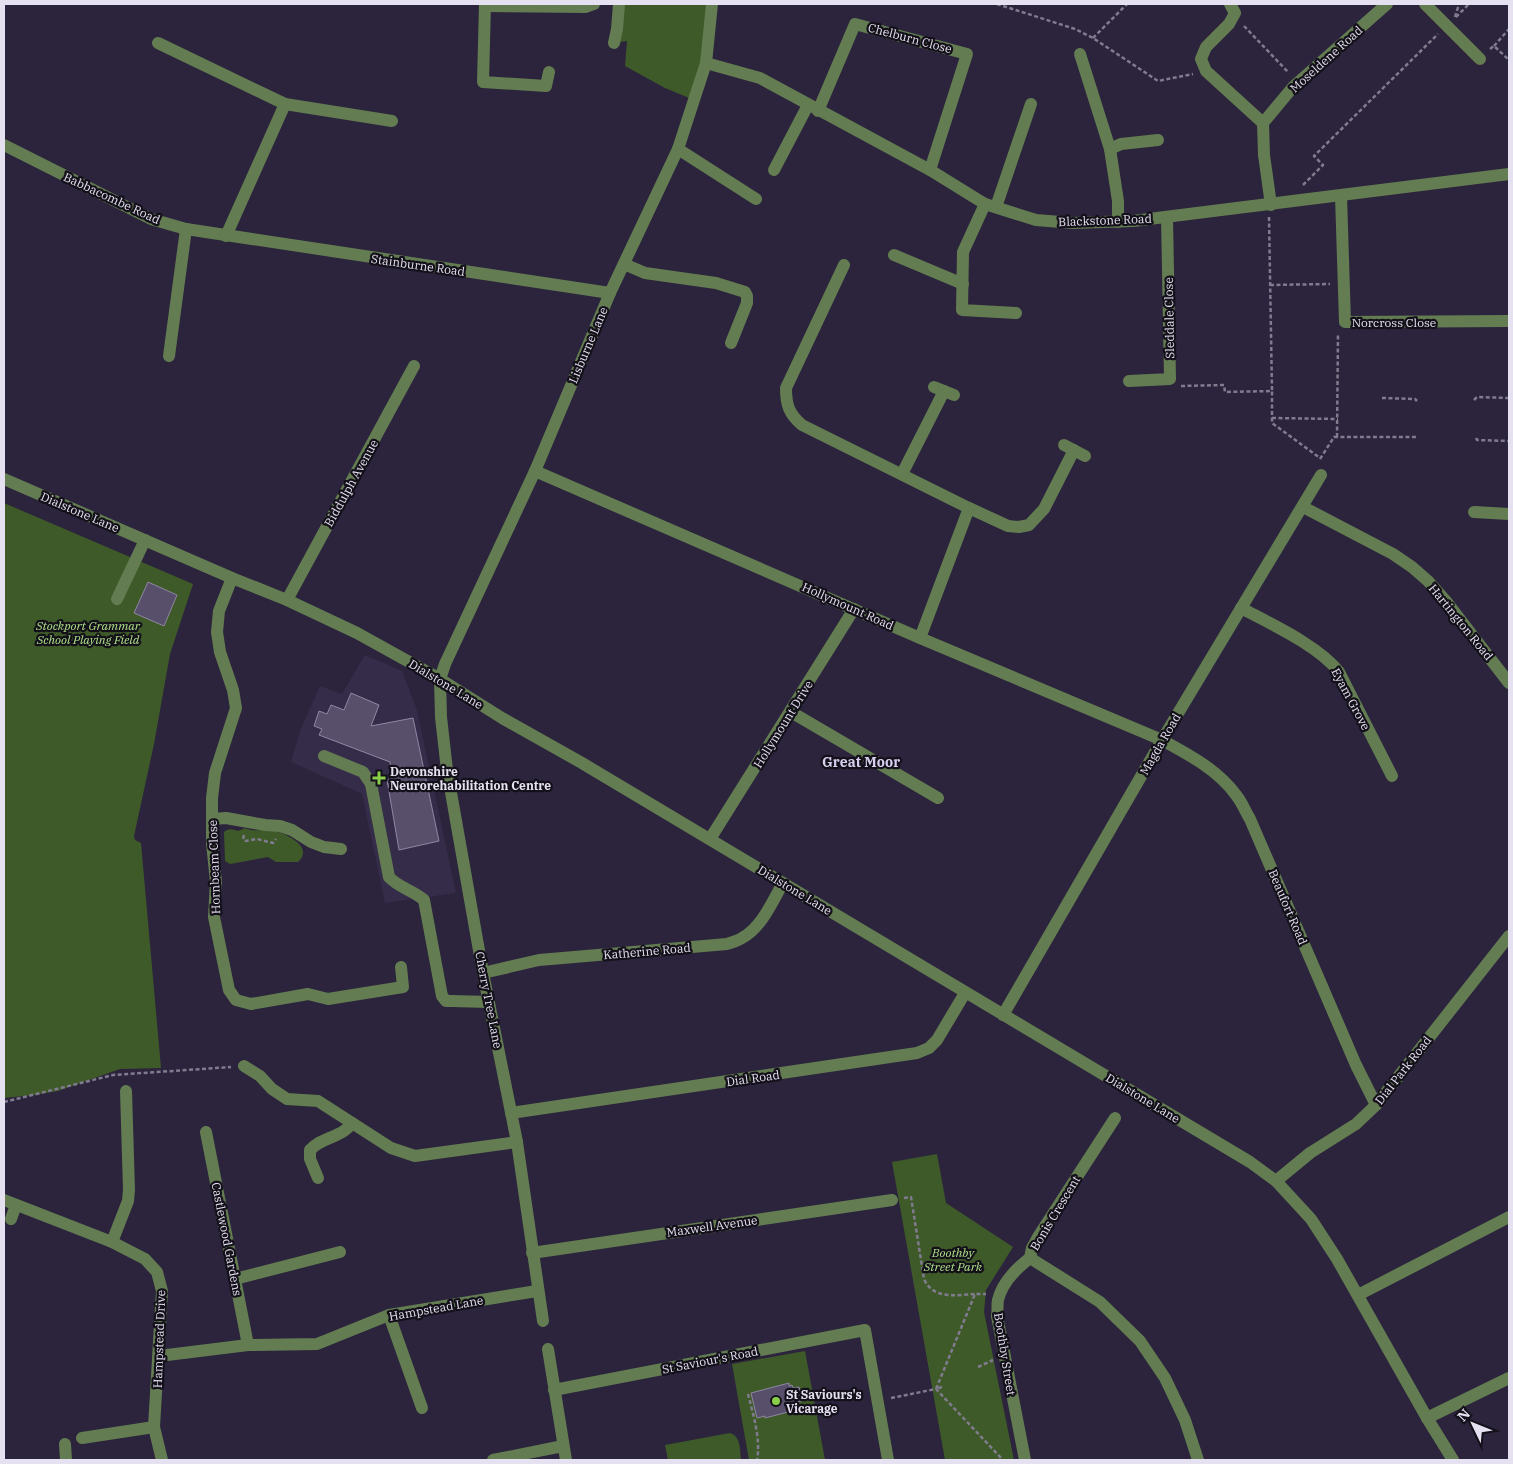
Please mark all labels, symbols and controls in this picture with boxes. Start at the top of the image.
street label: Chelburn Close [866,20,954,56]
street label: Moseldene Road [1287,23,1365,95]
street label: Babbacombe Road [61,169,163,227]
street label: Blackstone Road [1058,211,1152,229]
street label: Stainburne Road [370,251,466,279]
street label: Sleddale Close [1161,277,1177,359]
street label: Lisburne Lane [565,305,611,385]
street label: Norcross Close [1352,315,1436,330]
street label: Biddulph Avenue [321,437,381,529]
street label: Dialstone Lane [38,489,122,535]
street label: Hollymount Road [800,579,896,633]
street label: Hartington Road [1426,581,1496,663]
park label: Stockport Grammar School Playing Field [35,618,141,647]
street label: Dialstone Lane [406,656,486,712]
street label: Eyam Grove [1328,665,1374,733]
street label: Hollymount Drive [750,677,816,771]
street label: Magda Road [1136,711,1184,777]
district label: Great Moor [822,753,900,771]
place label: Devonshire Neurorehabilitation Centre [390,764,551,793]
marker: Devonshire Neurorehabilitation Centre [372,771,386,785]
street label: Hornbeam Close [205,820,223,914]
street label: Dialstone Lane [755,862,835,918]
street label: Beaufort Road [1265,867,1311,947]
street label: Katherine Road [603,940,691,962]
street label: Cherry Tree Lane [472,950,506,1050]
street label: Dial Park Road [1372,1033,1434,1107]
street label: Dial Road [725,1067,781,1089]
street label: Dialstone Lane [1103,1070,1183,1126]
street label: Bonis Crescent [1027,1173,1083,1253]
street label: Castlewood Gardens [209,1181,245,1297]
street label: Maxwell Avenue [666,1212,758,1240]
park label: Boothby Street Park [923,1245,983,1274]
street label: Hampstead Drive [150,1290,168,1388]
street label: Hampstead Lane [388,1292,484,1324]
street label: Boothby Street [991,1312,1019,1396]
street label: St Saviour's Road [661,1343,759,1377]
place label: St Saviours's Vicarage [786,1387,862,1416]
marker: St Saviours's Vicarage [770,1395,782,1407]
north arrow [1448,1399,1498,1449]
text: N [1453,1405,1474,1425]

